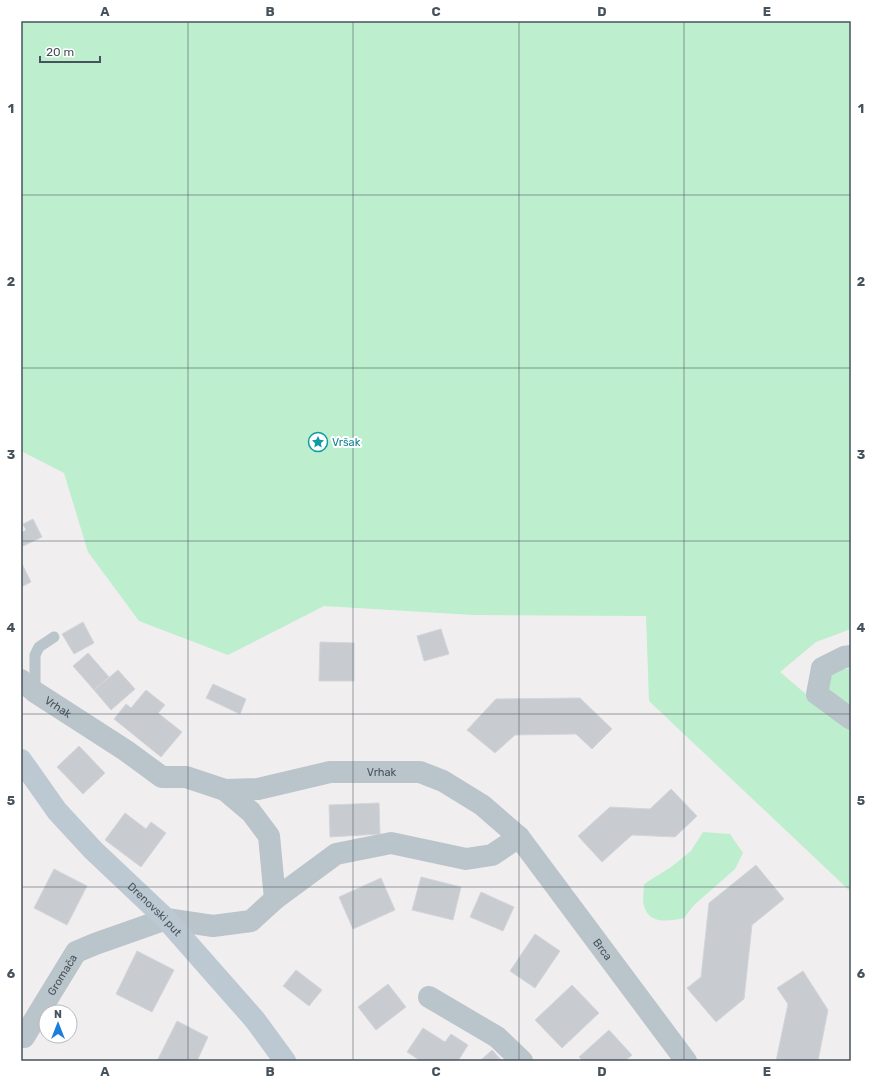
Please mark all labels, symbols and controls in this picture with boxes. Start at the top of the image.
text: A [100,4,110,19]
text: B [265,4,275,19]
text: C [431,4,441,19]
text: D [597,4,607,19]
text: E [763,4,771,19]
scale bar [40,38,100,64]
text: 20 m [46,45,74,59]
text: 1 [8,101,14,116]
text: 1 [858,101,864,116]
text: 2 [7,274,15,289]
text: 2 [857,274,865,289]
place icon: Vršak [307,431,329,453]
place label: Vršak [332,436,361,449]
text: 3 [7,447,16,462]
text: 3 [857,447,866,462]
text: 4 [7,620,16,635]
text: 4 [857,620,866,635]
street label: Vrhak [42,694,74,721]
street label: Vrhak [367,766,397,779]
text: 5 [7,793,15,808]
text: 5 [857,793,865,808]
street label: Drenovski put [125,880,184,939]
street label: Brca [590,936,615,963]
street label: Gromača [45,952,80,998]
text: 6 [7,966,16,981]
text: 6 [857,966,866,981]
north arrow [38,1004,78,1044]
text: N [54,1008,62,1021]
text: A [100,1064,110,1079]
text: B [265,1064,275,1079]
text: C [431,1064,441,1079]
text: D [597,1064,607,1079]
text: E [763,1064,771,1079]

